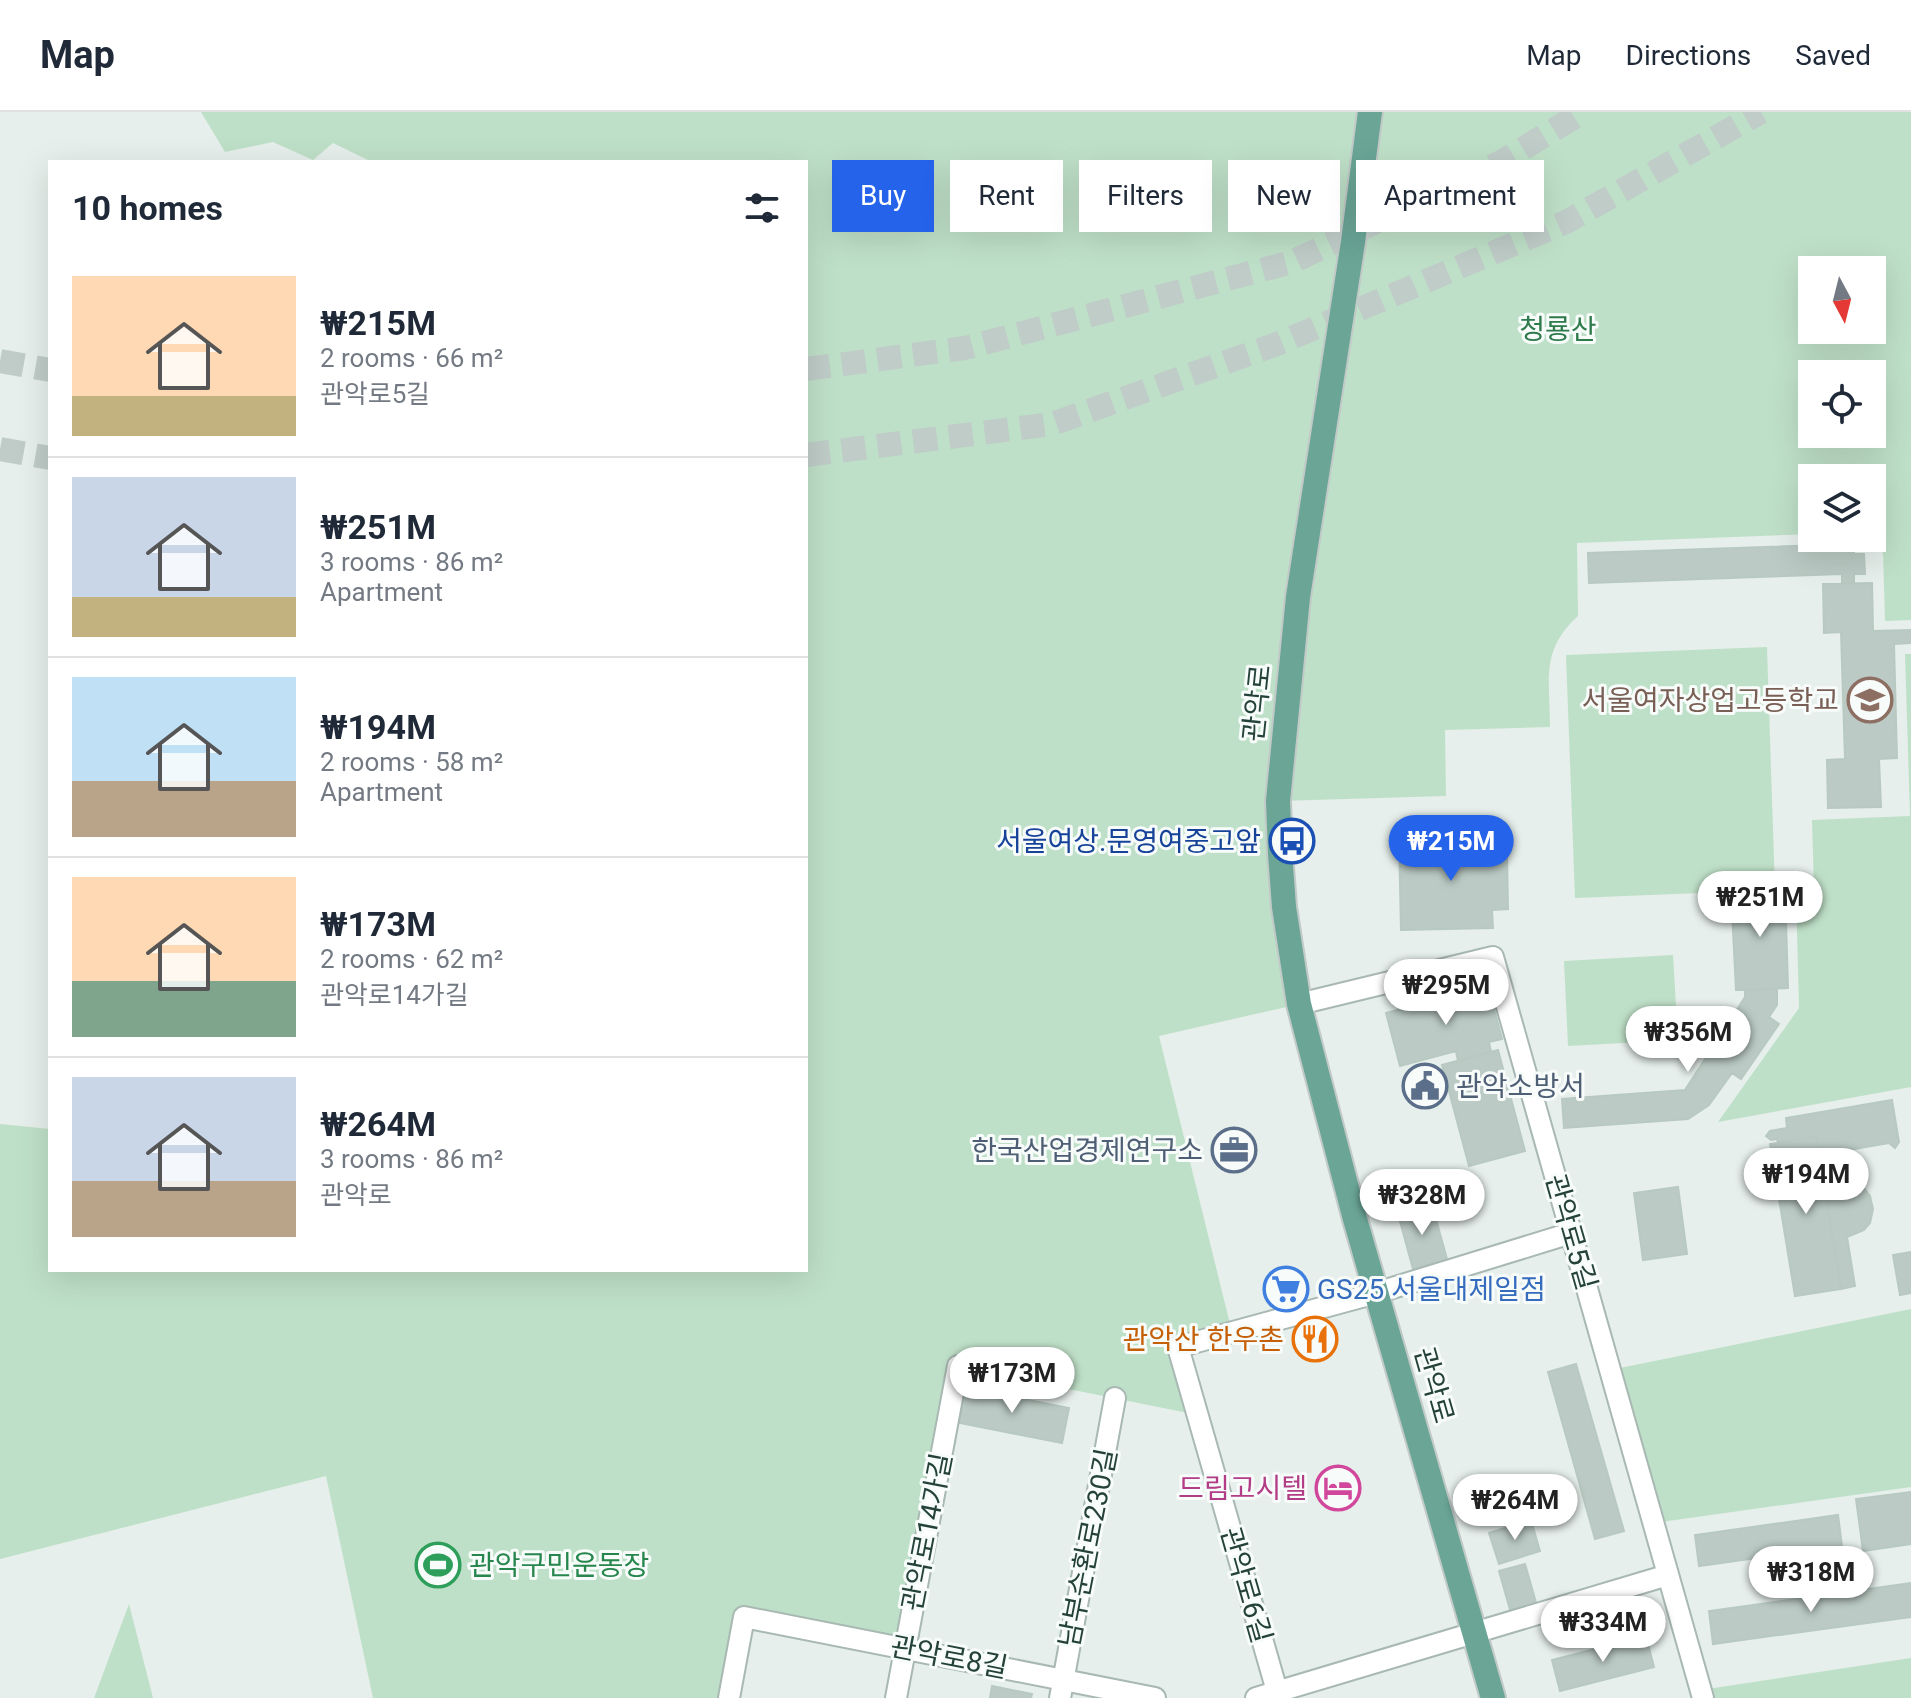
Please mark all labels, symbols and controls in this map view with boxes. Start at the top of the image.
text: Map [40,33,115,77]
text: Map [1526,39,1582,72]
text: Directions [1626,39,1751,72]
text: Saved [1795,39,1871,72]
chip: Buy [832,160,934,232]
chip: Rent [950,160,1063,232]
chip: Filters [1079,160,1212,232]
chip: New [1228,160,1340,232]
chip: Apartment [1356,160,1544,232]
icon: filters [740,186,784,230]
text: 10 homes [72,188,223,228]
north arrow [1798,256,1886,344]
map controls [1798,256,1886,552]
text: ₩215M [320,303,436,343]
icon: home [136,308,232,404]
park label: 청룡산 [1519,313,1597,346]
text: 2 rooms · 66 m² [320,343,503,373]
button: locate [1798,360,1886,448]
text: 관악로5길 [320,379,430,409]
button: layers [1798,464,1886,552]
text: ₩251M [320,507,436,547]
icon: home [136,509,232,605]
text: 3 rooms · 86 m² [320,547,503,577]
text: Apartment [320,577,443,607]
street label: 관악로 [1237,663,1277,743]
school or university icon: 서울여자상업고등학교 [1846,676,1894,724]
place label: 서울여자상업고등학교 [1581,684,1839,717]
text: ₩194M [320,707,436,747]
icon: home [136,709,232,805]
text: 2 rooms · 58 m² [320,747,503,777]
text: Apartment [320,777,443,807]
pin: ₩215M [1395,815,1507,883]
bus stop icon: 서울여상.문영여중고앞 [1268,817,1316,865]
place label: 서울여상.문영여중고앞 [996,825,1261,858]
text: ₩215M [1407,826,1495,856]
pin: ₩251M [1704,871,1816,939]
text: ₩251M [1716,882,1804,912]
text: ₩173M [320,904,436,944]
icon: home [136,909,232,1005]
text: 2 rooms · 62 m² [320,944,503,974]
pin: ₩295M [1390,959,1502,1027]
text: ₩295M [1402,970,1490,1000]
text: 관악로14가길 [320,980,469,1010]
pin: ₩356M [1632,1006,1744,1074]
text: ₩356M [1644,1017,1732,1047]
public building icon: 관악소방서 [1401,1062,1449,1110]
place label: 관악소방서 [1456,1070,1585,1103]
text: ₩264M [320,1104,436,1144]
icon: home [136,1109,232,1205]
office icon: 한국산업경제연구소 [1210,1126,1258,1174]
place label: 한국산업경제연구소 [971,1134,1203,1167]
text: 3 rooms · 86 m² [320,1144,503,1174]
pin: ₩194M [1750,1148,1862,1216]
text: ₩194M [1762,1159,1850,1189]
pin: ₩328M [1366,1169,1478,1237]
street label: 관악로5길 [1539,1170,1603,1294]
text: 관악로 [320,1180,392,1210]
text: ₩328M [1378,1180,1466,1210]
supermarket icon: GS25 서울대제일점 [1262,1265,1310,1313]
place label: GS25 서울대제일점 [1317,1273,1546,1306]
restaurant icon: 관악산 한우촌 [1291,1315,1339,1363]
place label: 관악산 한우촌 [1122,1323,1284,1356]
street label: 관악로 [1407,1343,1461,1427]
pin: ₩173M [956,1347,1068,1415]
text: ₩173M [968,1358,1056,1388]
street label: 남부순환로230길 [1053,1446,1123,1650]
street label: 관악로14가길 [896,1450,958,1614]
hotel icon: 드림고시텔 [1314,1464,1362,1512]
place label: 드림고시텔 [1178,1472,1307,1505]
pin: ₩264M [1459,1474,1571,1542]
text: ₩264M [1471,1485,1559,1515]
street label: 관악로6길 [1214,1523,1278,1647]
sports icon: 관악구민운동장 [414,1541,462,1589]
pin: ₩318M [1755,1546,1867,1614]
place label: 관악구민운동장 [469,1549,649,1582]
text: ₩318M [1767,1557,1855,1587]
pin: ₩334M [1547,1596,1659,1664]
text: ₩334M [1559,1607,1647,1637]
street label: 관악로8길 [888,1629,1010,1685]

